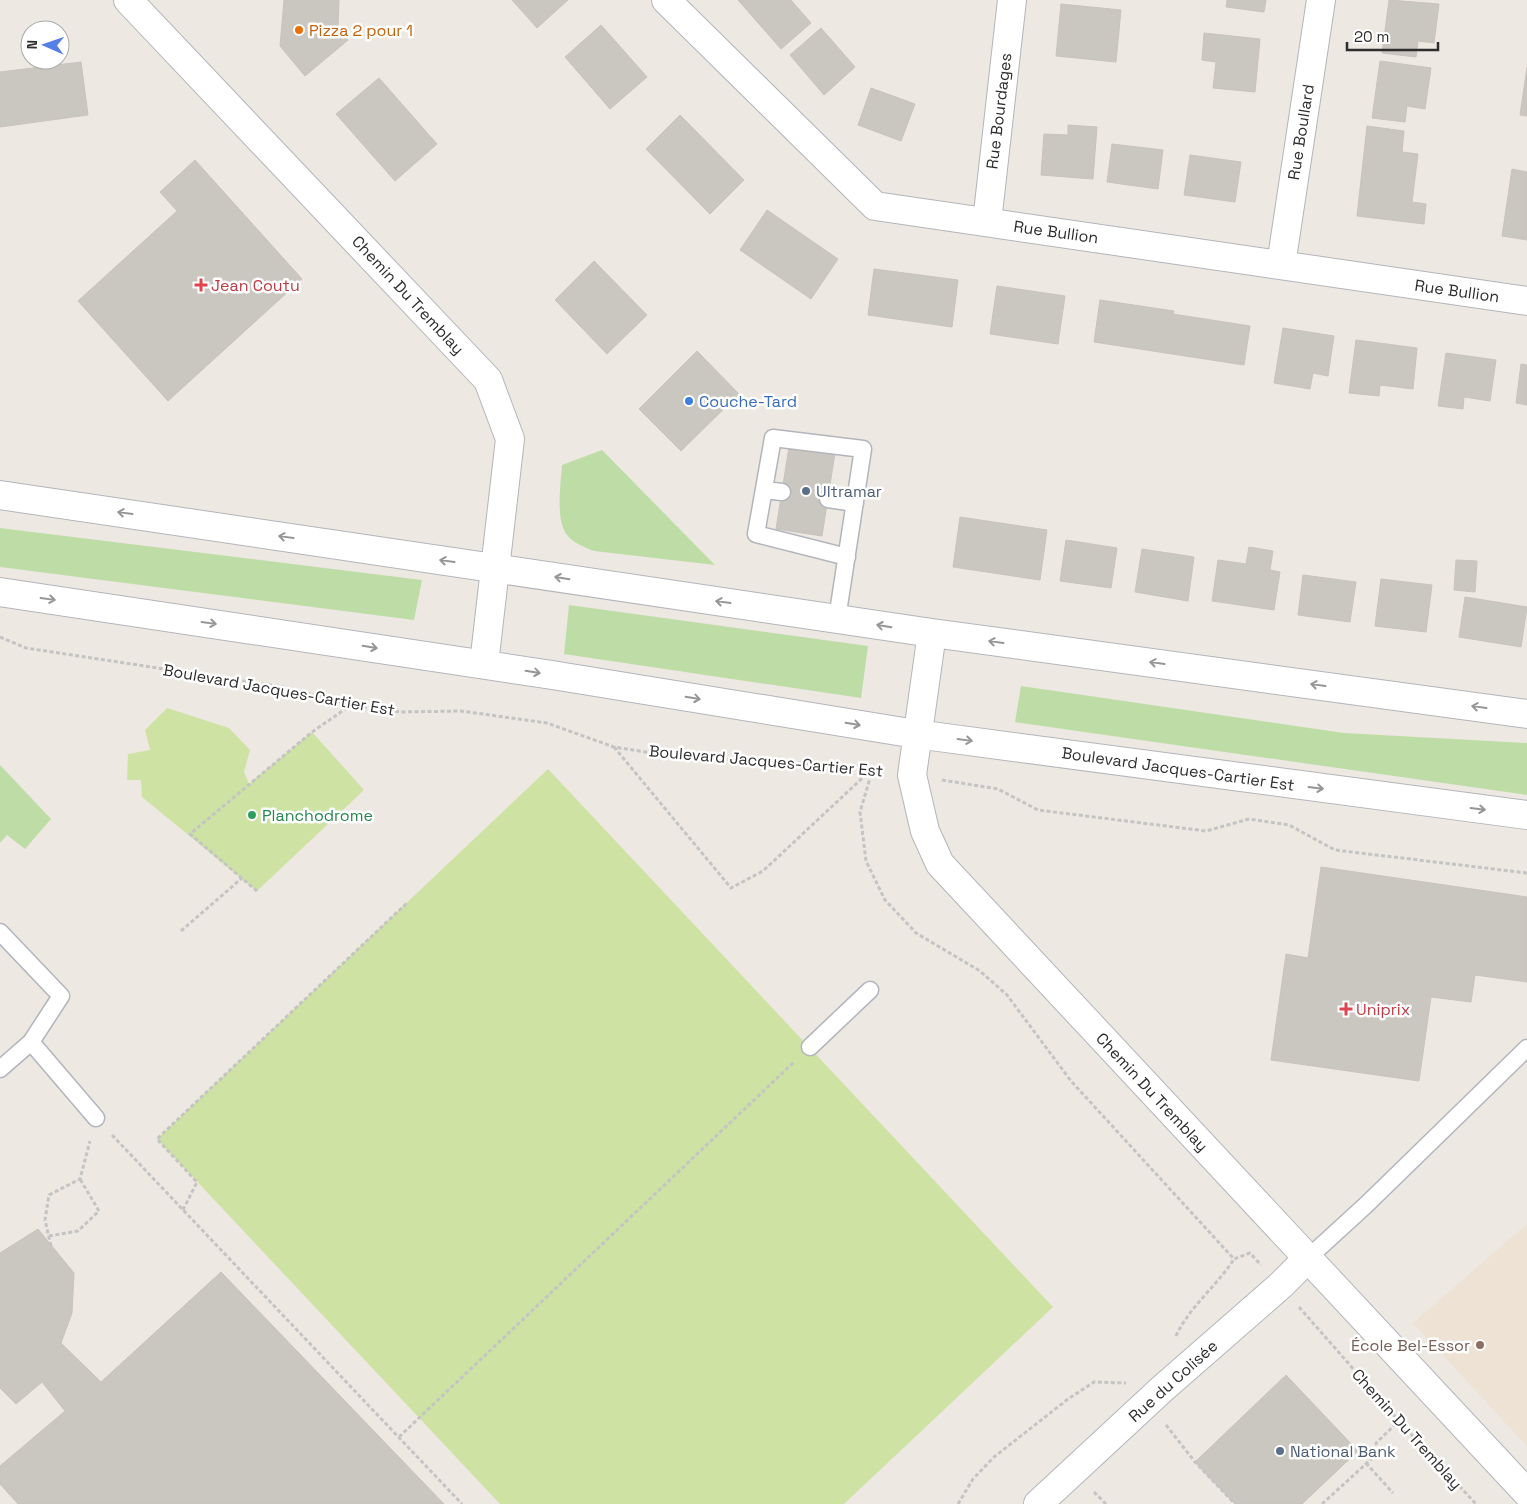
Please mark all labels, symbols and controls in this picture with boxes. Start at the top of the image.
north arrow [20,20,70,70]
place label: Pizza 2 pour 1 [309,20,413,41]
scale bar [1347,20,1438,52]
marker: Pizza 2 pour 1 [293,24,305,36]
text: 20 m [1354,27,1389,46]
text: N [23,40,41,50]
street label: Rue Bourdages [981,52,1017,170]
street label: Rue Boullard [1283,83,1319,181]
street label: Rue Bullion [1012,216,1100,248]
street label: Chemin Du Tremblay [347,231,469,359]
place label: Jean Coutu [211,275,300,296]
street label: Rue Bullion [1413,275,1501,307]
marker: Jean Coutu [195,279,207,291]
place label: Couche-Tard [699,391,797,412]
marker: Couche-Tard [683,395,695,407]
place label: Ultramar [816,481,882,502]
marker: Ultramar [800,485,812,497]
one-way arrow [117,508,133,518]
one-way arrow [278,532,294,542]
one-way arrow [439,556,455,566]
one-way arrow [555,573,571,583]
one-way arrow [40,595,56,605]
one-way arrow [715,597,731,607]
one-way arrow [201,619,217,629]
one-way arrow [876,620,892,630]
one-way arrow [988,636,1004,646]
one-way arrow [361,642,377,652]
one-way arrow [1149,658,1165,668]
street label: Boulevard Jacques-Cartier Est [161,659,397,721]
one-way arrow [524,667,540,677]
one-way arrow [1310,680,1326,690]
one-way arrow [685,693,701,703]
one-way arrow [1471,702,1487,712]
one-way arrow [845,719,861,729]
one-way arrow [956,736,972,746]
street label: Boulevard Jacques-Cartier Est [648,740,884,782]
street label: Boulevard Jacques-Cartier Est [1060,742,1296,796]
one-way arrow [1308,783,1324,793]
one-way arrow [1469,804,1485,814]
place label: Planchodrome [262,805,373,826]
marker: Planchodrome [246,809,258,821]
place label: Uniprix [1356,999,1410,1020]
marker: Uniprix [1340,1003,1352,1015]
street label: Chemin Du Tremblay [1091,1028,1213,1156]
street label: Rue du Colisée [1124,1335,1222,1427]
place label: École Bel-Essor [1351,1335,1470,1356]
marker: École Bel-Essor [1474,1339,1486,1351]
street label: Chemin Du Tremblay [1347,1364,1467,1494]
place label: National Bank [1290,1441,1396,1462]
marker: National Bank [1274,1445,1286,1457]

